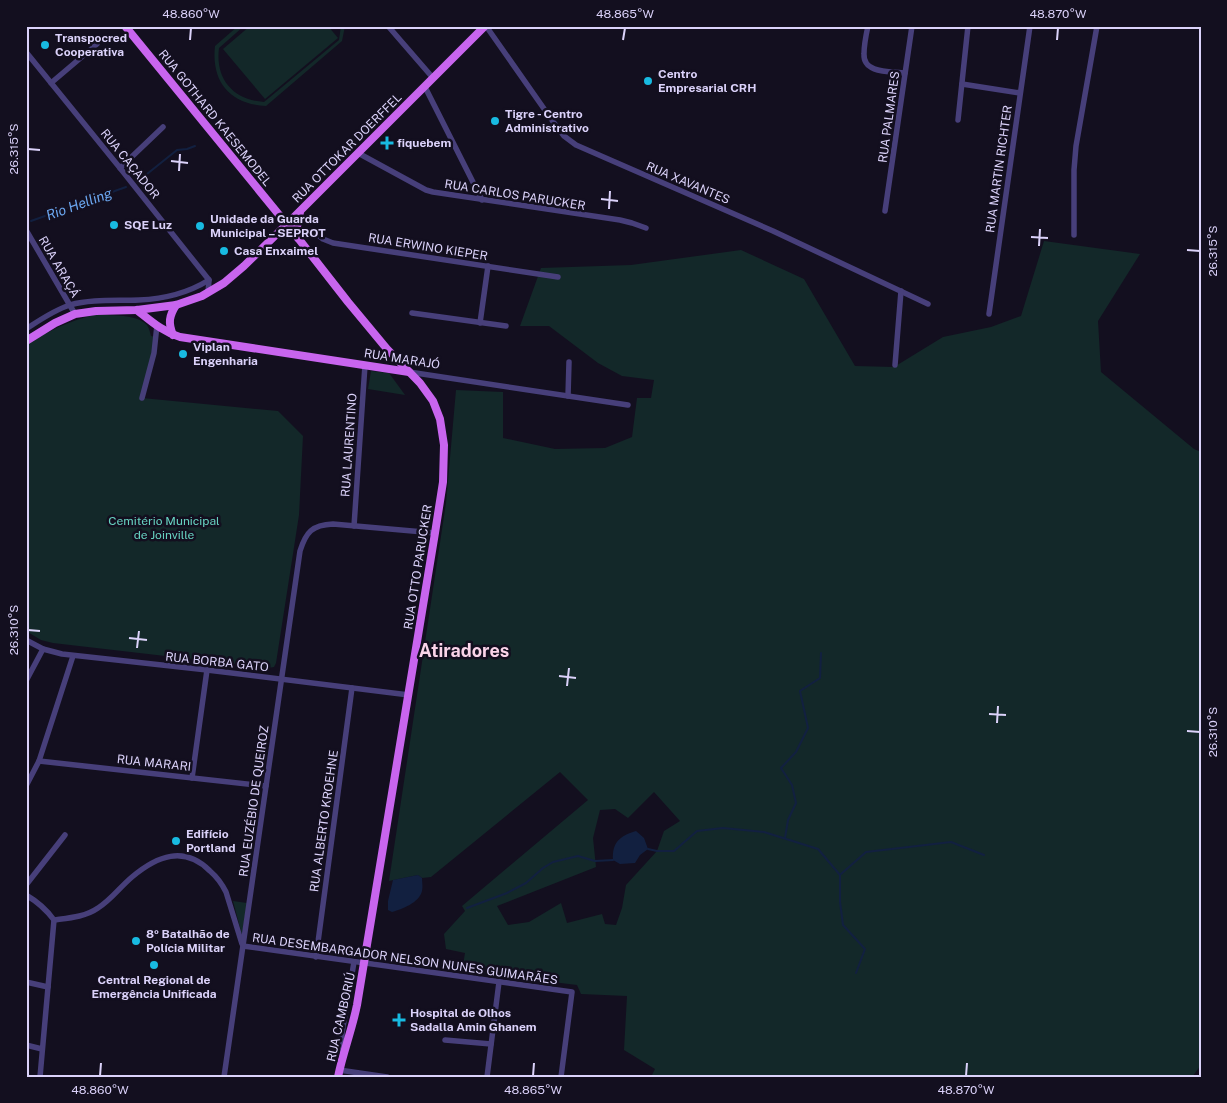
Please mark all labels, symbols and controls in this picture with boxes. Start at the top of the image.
text: 48.860°W [162,7,220,21]
text: 48.865°W [596,7,654,21]
text: 48.870°W [1030,7,1087,21]
place label: Transpocred Cooperativa [55,31,127,59]
marker: Transpocred Cooperativa [39,39,51,51]
street label: RUA GOTHARD KAESEMODEL [156,47,274,189]
place label: Centro Empresarial CRH [658,67,756,95]
street label: RUA PALMARES [876,70,902,164]
marker: Centro Empresarial CRH [642,75,654,87]
street label: RUA OTTOKAR DOERFFEL [289,90,405,206]
street label: RUA MARTIN RICHTER [983,104,1015,234]
place label: Tigre - Centro Administrativo [505,107,589,135]
marker: Tigre - Centro Administrativo [489,115,501,127]
text: 26.315°S [7,123,21,175]
street label: RUA CAÇADOR [98,126,162,202]
place label: fiquebem [397,136,452,150]
marker: fiquebem [381,137,393,149]
street label: RUA XAVANTES [644,159,732,207]
street label: RUA CARLOS PARUCKER [444,177,586,213]
water label: Rio Helling [44,184,115,223]
place label: Unidade da Guarda Municipal – SEPROT [210,212,326,240]
place label: SQE Luz [124,218,172,232]
marker: SQE Luz [108,219,120,231]
marker: Unidade da Guarda Municipal – SEPROT [194,220,206,232]
text: 26.315°S [1206,225,1220,277]
street label: RUA ERWINO KIEPER [367,231,489,263]
street label: RUA ARAÇÁ [36,234,82,301]
place label: Casa Enxaimel [234,244,318,258]
marker: Casa Enxaimel [218,245,230,257]
place label: Viplan Engenharia [193,340,258,368]
street label: RUA MARAJÓ [363,346,441,372]
marker: Viplan Engenharia [177,348,189,360]
street label: RUA LAURENTINO [338,392,360,497]
street label: RUA OTTO PARUCKER [401,504,435,630]
park label: Cemitério Municipal de Joinville [108,514,220,542]
text: 26.310°S [7,605,21,655]
district label: Atiradores [419,640,509,661]
street label: RUA BORBA GATO [165,650,270,674]
text: 26.310°S [1206,707,1220,757]
street label: RUA EUZÉBIO DE QUEIROZ [236,724,272,878]
street label: RUA ALBERTO KROEHNE [307,749,341,893]
street label: RUA MARARI [116,752,192,774]
place label: Edifício Portland [186,827,236,855]
marker: Edifício Portland [170,835,182,847]
place label: 8º Batalhão de Polícia Militar [146,927,230,955]
street label: RUA DESEMBARGADOR NELSON NUNES GUIMARÃES [251,931,559,987]
marker: 8º Batalhão de Polícia Militar [130,935,142,947]
marker: Central Regional de Emergência Unificada [148,959,160,971]
street label: RUA CAMBORIÚ [324,971,358,1063]
place label: Central Regional de Emergência Unificada [91,973,217,1001]
place label: Hospital de Olhos Sadalla Amin Ghanem [410,1006,537,1034]
marker: Hospital de Olhos Sadalla Amin Ghanem [392,1013,406,1027]
text: 48.860°W [71,1083,129,1097]
text: 48.865°W [504,1083,562,1097]
text: 48.870°W [938,1083,995,1097]

